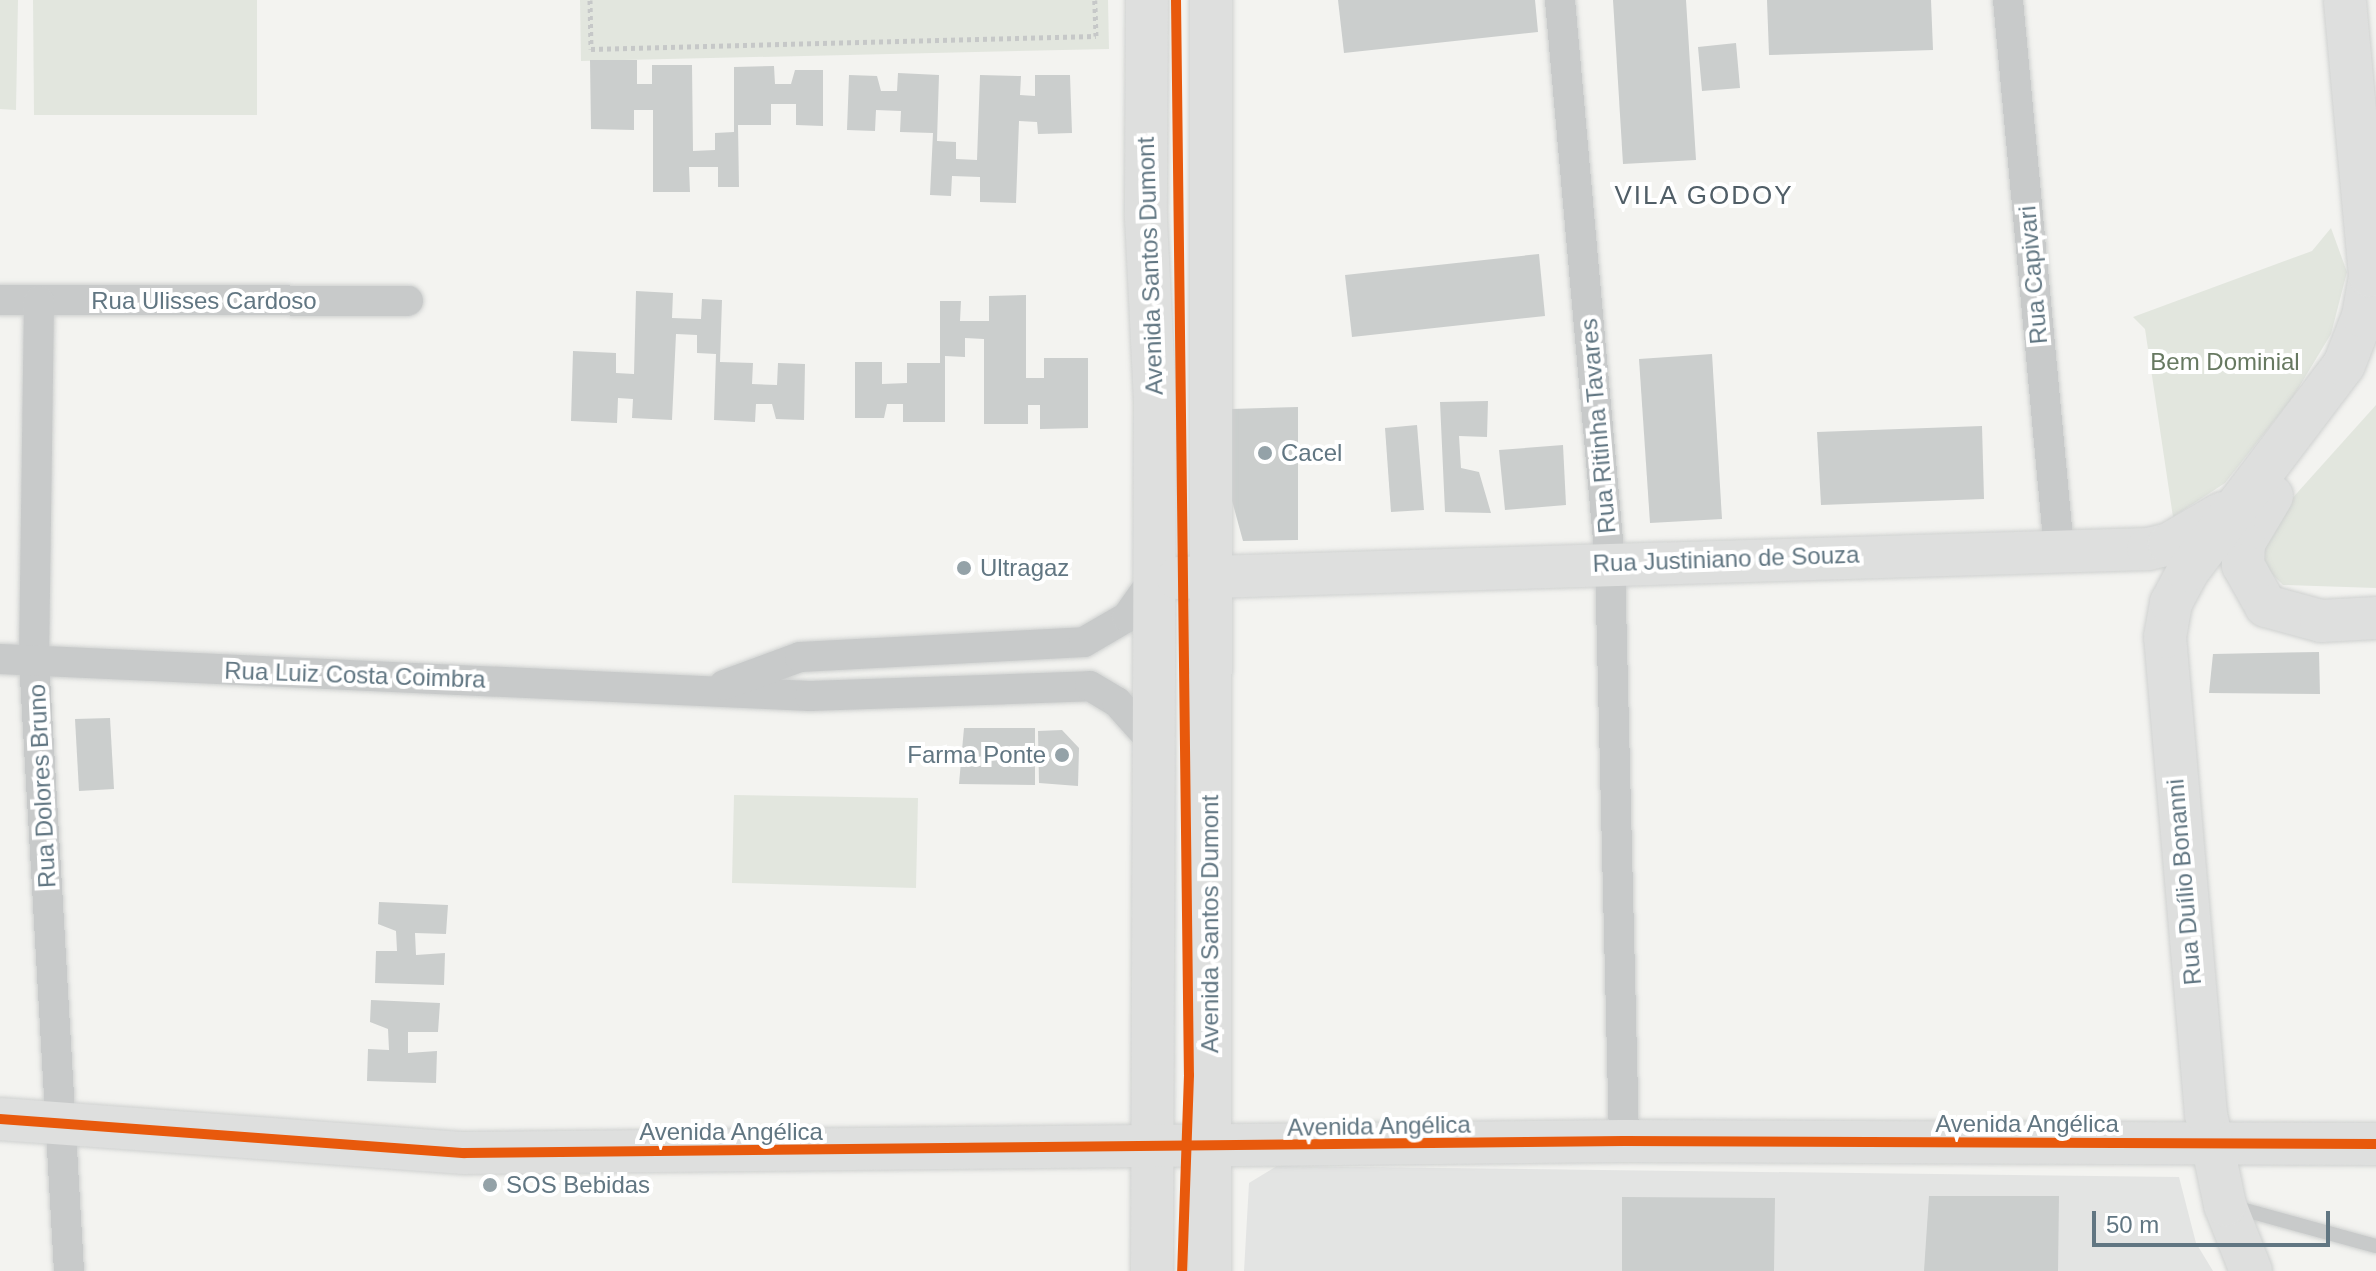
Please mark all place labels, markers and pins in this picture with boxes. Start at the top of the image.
place label: Cacel [1281,439,1342,467]
marker: Cacel [1256,444,1274,462]
place label: Ultragaz [980,554,1069,582]
marker: Ultragaz [955,559,973,577]
place label: Farma Ponte [907,741,1046,769]
marker: Farma Ponte [1053,746,1071,764]
place label: SOS Bebidas [506,1171,650,1199]
marker: SOS Bebidas [481,1176,499,1194]

